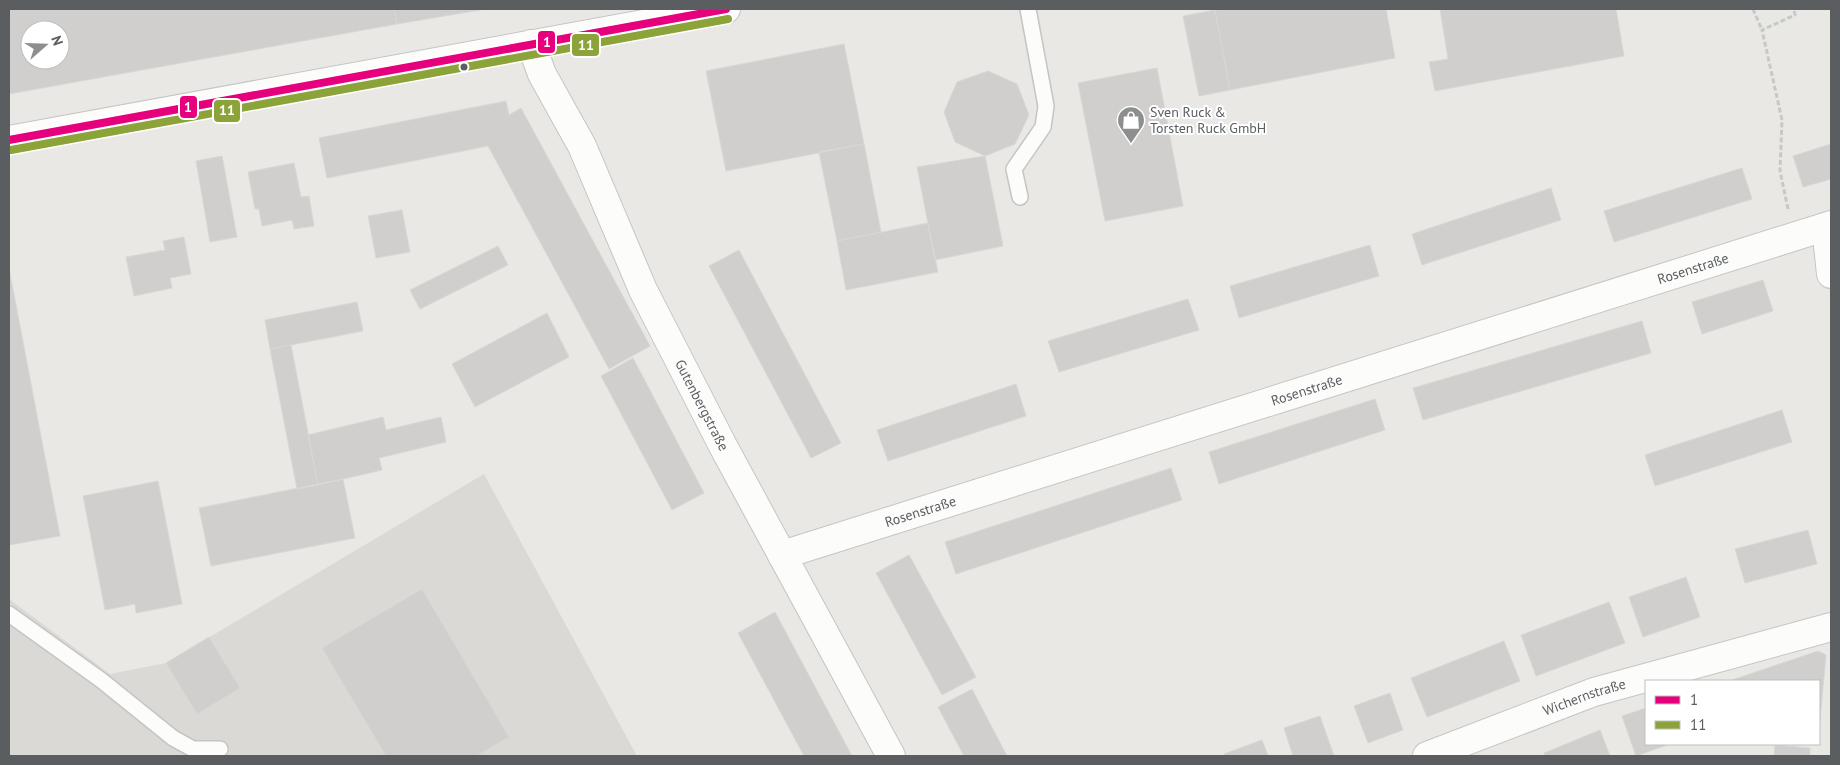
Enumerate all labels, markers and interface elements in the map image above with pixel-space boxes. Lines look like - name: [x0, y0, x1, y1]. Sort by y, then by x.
- north arrow: [20, 20, 70, 70]
- line badge: 1: [537, 30, 556, 54]
- text: N: [47, 33, 67, 48]
- text: 1: [543, 33, 551, 51]
- line badge: 11: [571, 33, 600, 57]
- text: 11: [578, 36, 594, 54]
- unlabelled marker: [459, 62, 469, 72]
- line badge: 1: [179, 95, 198, 119]
- text: 1: [184, 98, 192, 116]
- line badge: 11: [213, 99, 241, 123]
- text: 11: [219, 101, 235, 119]
- place label: Sven Ruck & Torsten Ruck GmbH: [1150, 103, 1266, 137]
- shop icon: Sven Ruck & Torsten Ruck GmbH: [1116, 105, 1146, 144]
- street label: Rosenstraße: [1655, 249, 1731, 288]
- street label: Gutenbergstraße: [671, 356, 733, 454]
- street label: Rosenstraße: [1269, 370, 1344, 410]
- street label: Rosenstraße: [882, 492, 958, 531]
- street label: Wichernstraße: [1540, 675, 1628, 720]
- legend: [1645, 680, 1820, 745]
- text: 1: [1690, 690, 1698, 709]
- text: 11: [1690, 715, 1706, 734]

